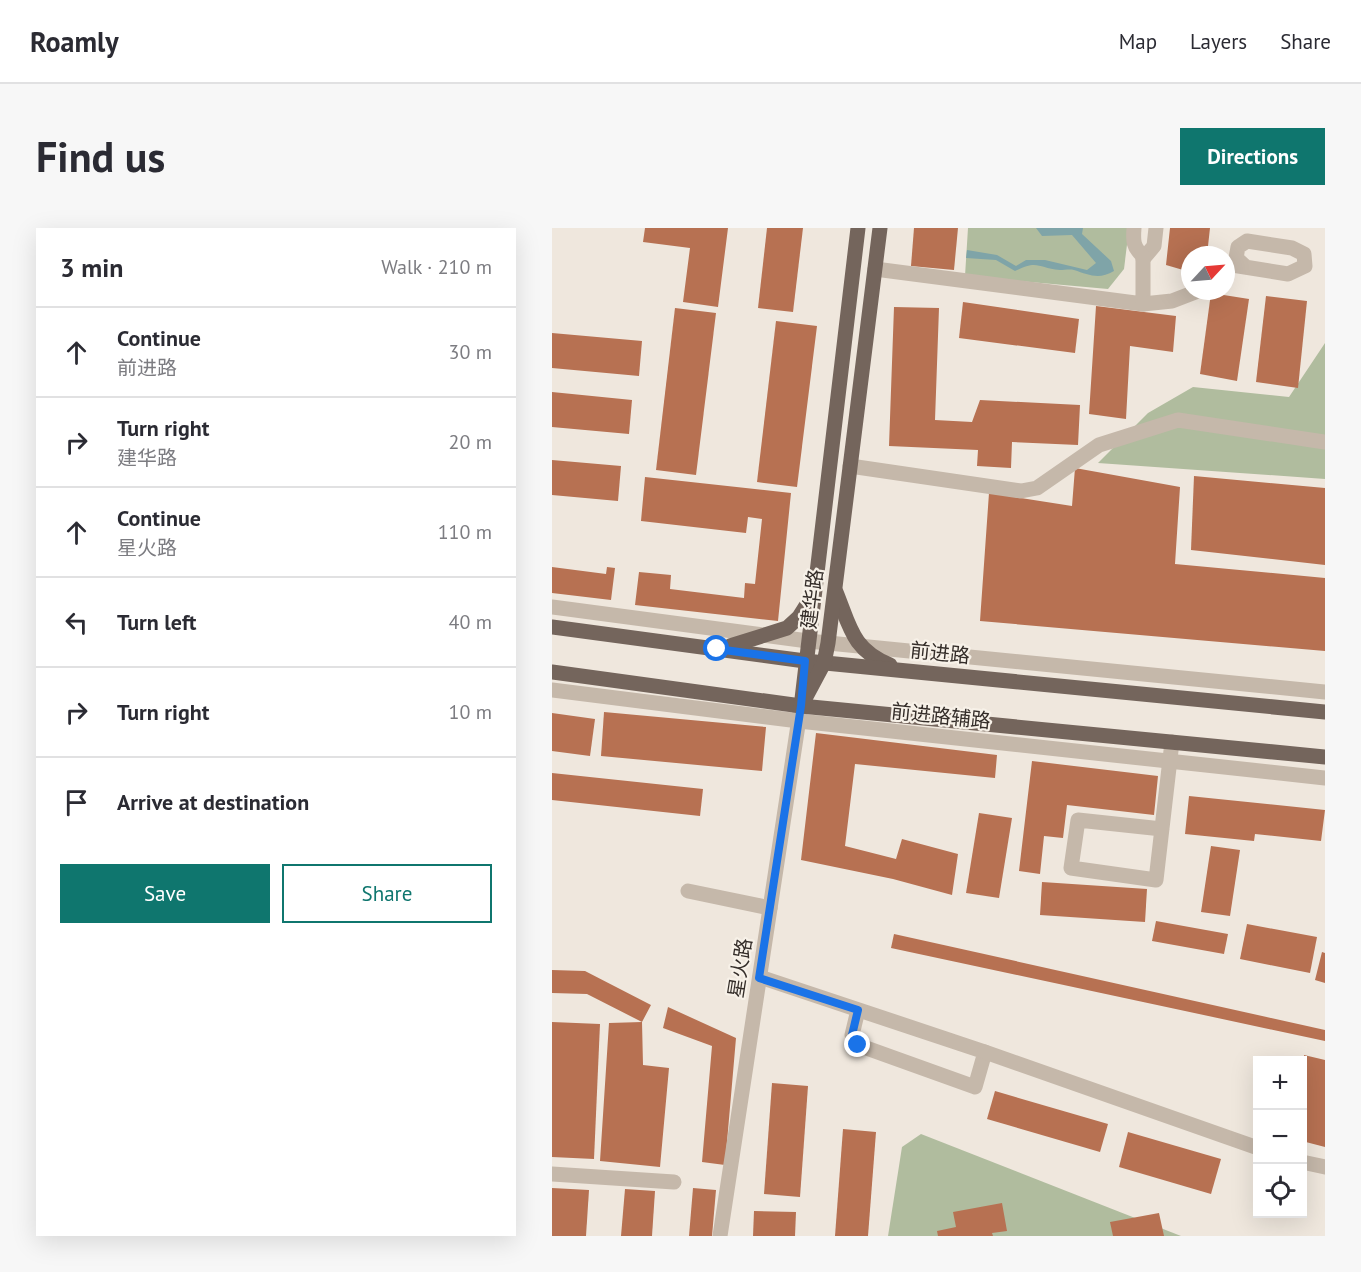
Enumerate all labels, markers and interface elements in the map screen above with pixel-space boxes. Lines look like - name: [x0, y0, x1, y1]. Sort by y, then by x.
- text: Roamly: [30, 23, 119, 60]
- text: Map: [1119, 28, 1157, 55]
- text: Layers: [1190, 28, 1247, 55]
- text: Share: [1280, 28, 1331, 55]
- button: Directions: [1180, 128, 1325, 185]
- text: Find us: [36, 129, 165, 184]
- north arrow: [1181, 246, 1235, 300]
- text: 3 min: [60, 251, 123, 284]
- text: Walk · 210 m: [381, 254, 492, 280]
- text: Continue: [117, 324, 201, 352]
- icon: ahead: [60, 336, 93, 369]
- text: 30 m: [449, 339, 492, 365]
- text: 前进路: [117, 355, 177, 381]
- text: Turn right: [117, 414, 209, 442]
- icon: right: [60, 426, 93, 459]
- text: 20 m: [449, 429, 492, 455]
- text: 建华路: [117, 445, 177, 471]
- text: Continue: [117, 504, 201, 532]
- icon: ahead: [60, 516, 93, 549]
- text: 110 m: [438, 519, 492, 545]
- text: 星火路: [117, 535, 177, 561]
- street label: 建华路: [795, 568, 829, 630]
- icon: left: [60, 606, 93, 639]
- text: Turn left: [117, 608, 197, 636]
- text: 40 m: [449, 609, 492, 635]
- route start: [703, 635, 729, 661]
- street label: 前进路: [909, 637, 971, 669]
- icon: right: [60, 696, 93, 729]
- text: Turn right: [117, 698, 209, 726]
- street label: 前进路辅路: [890, 698, 992, 734]
- text: 10 m: [449, 699, 492, 725]
- icon: arrive: [60, 786, 93, 819]
- text: Arrive at destination: [117, 788, 309, 816]
- button: Save: [60, 864, 270, 923]
- button: Share: [282, 864, 492, 923]
- street label: 星火路: [722, 936, 758, 1000]
- route end: [844, 1031, 870, 1057]
- map controls: [1253, 1056, 1307, 1218]
- button: +: [1253, 1056, 1307, 1110]
- button: −: [1253, 1110, 1307, 1164]
- button: locate: [1253, 1164, 1307, 1218]

